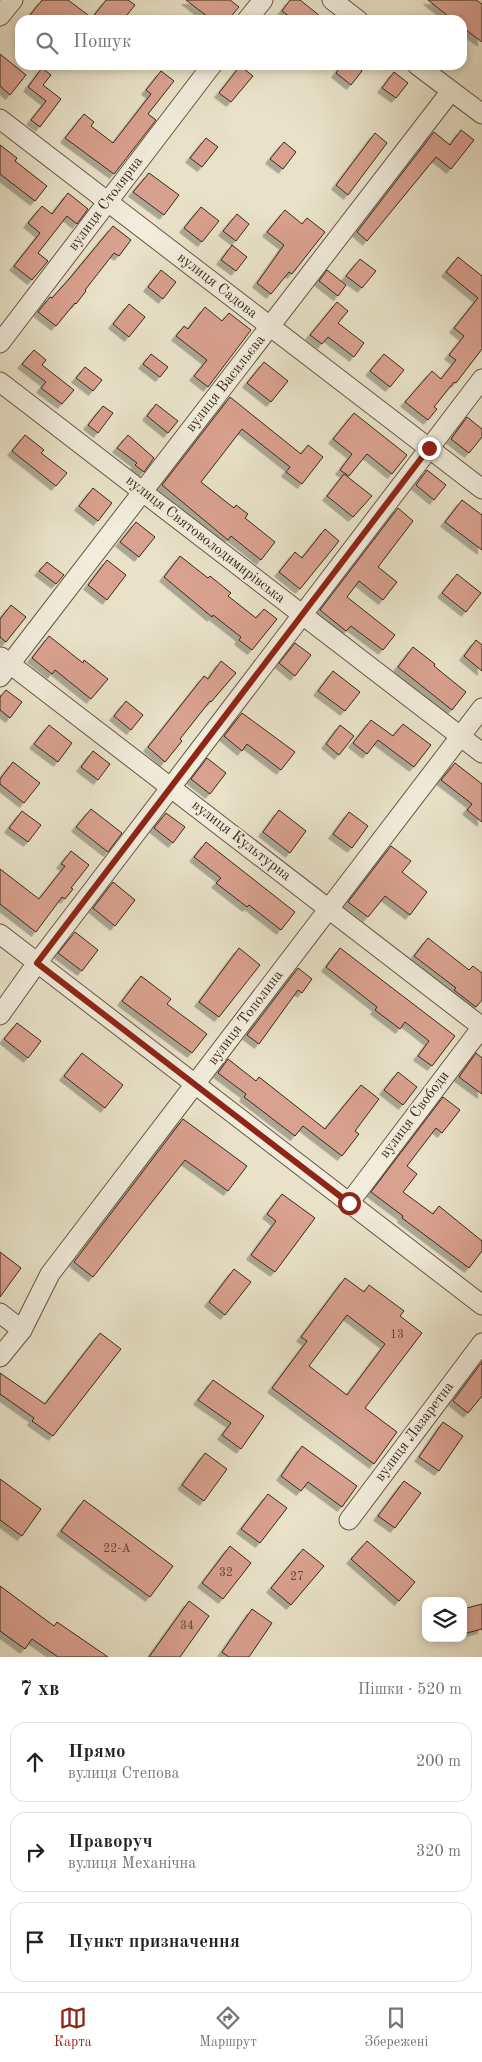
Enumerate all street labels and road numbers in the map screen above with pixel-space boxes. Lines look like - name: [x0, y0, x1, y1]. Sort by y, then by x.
- street label: вулиця Столярна: [66, 154, 146, 254]
- street label: вулиця Садова: [174, 250, 260, 322]
- street label: вулиця Васильєва: [184, 332, 269, 435]
- street label: вулиця Святоволодимирівська: [122, 473, 288, 607]
- street label: вулиця Культурна: [189, 798, 294, 885]
- street label: вулиця Тополина: [206, 967, 287, 1068]
- street label: вулиця Свободи: [377, 1069, 453, 1161]
- street label: вулиця Лазаретна: [373, 1379, 458, 1485]

